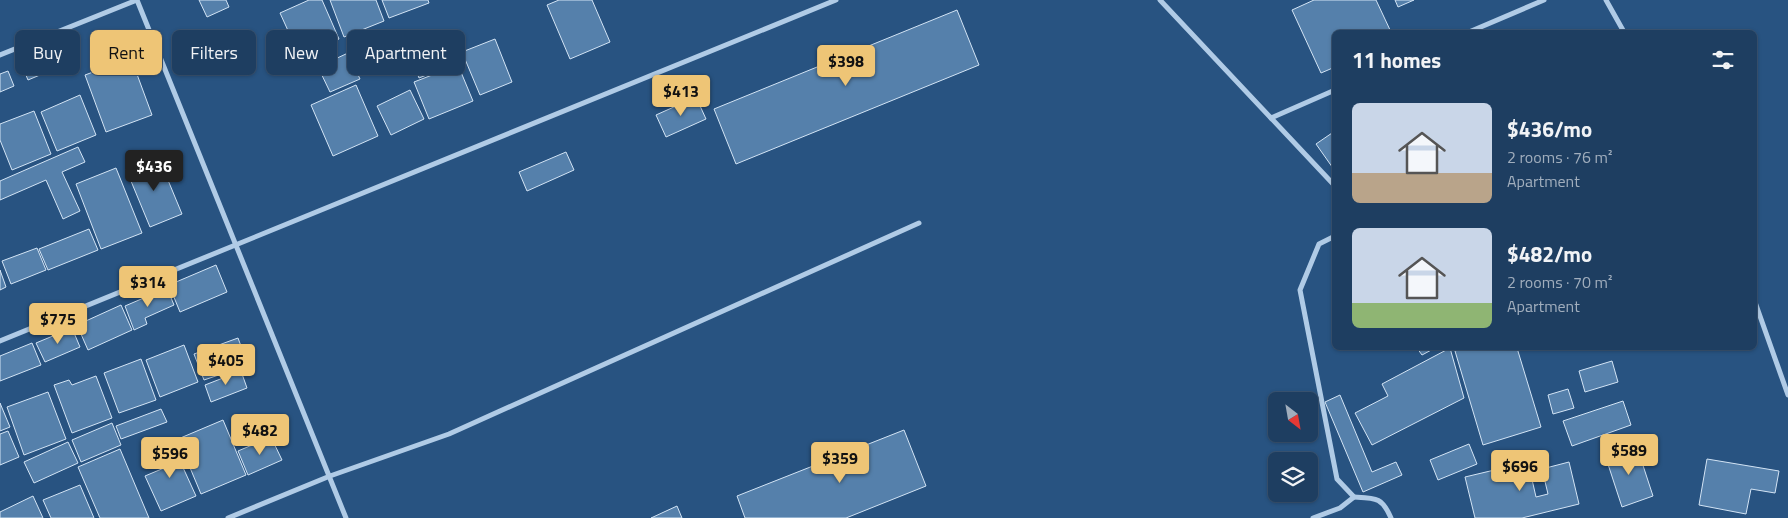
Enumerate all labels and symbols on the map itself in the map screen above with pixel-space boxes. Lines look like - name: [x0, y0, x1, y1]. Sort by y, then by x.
- pin: $398: [816, 44, 876, 87]
- pin: $413: [651, 74, 711, 117]
- pin: $436: [124, 150, 184, 192]
- pin: $314: [118, 266, 178, 308]
- pin: $775: [28, 302, 88, 345]
- pin: $405: [196, 344, 256, 386]
- north arrow: [1268, 392, 1318, 442]
- pin: $482: [230, 414, 290, 456]
- pin: $589: [1599, 434, 1659, 476]
- pin: $596: [140, 436, 200, 479]
- pin: $359: [810, 442, 870, 484]
- pin: $696: [1490, 450, 1550, 492]

